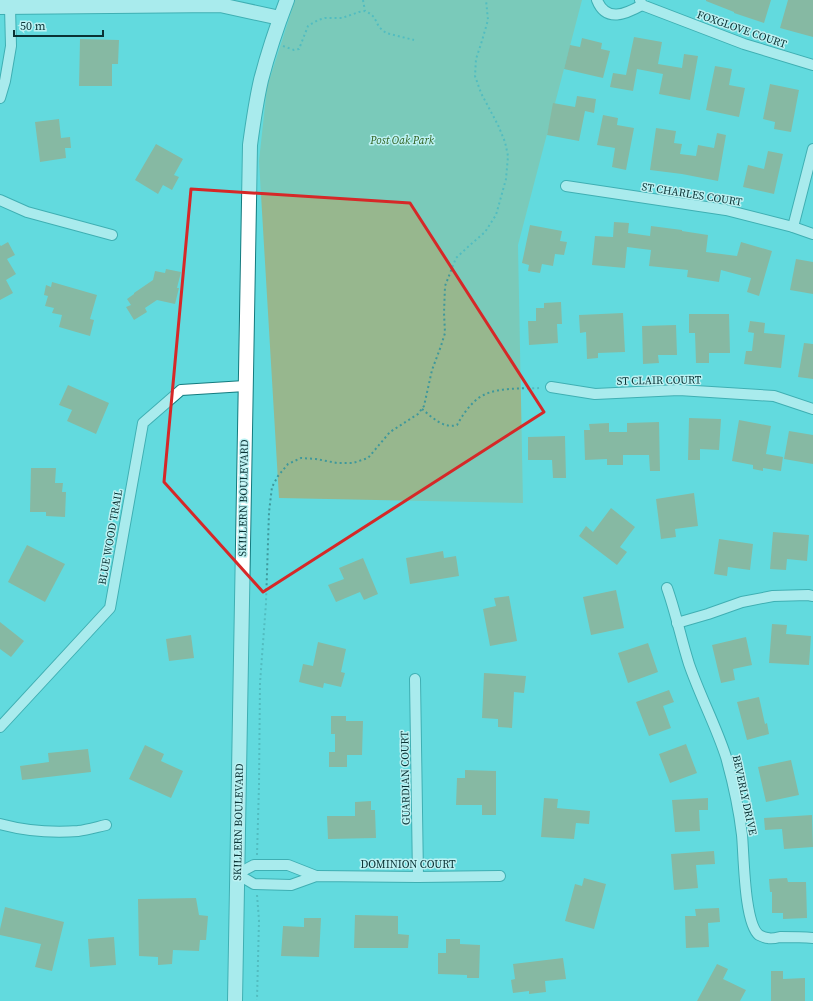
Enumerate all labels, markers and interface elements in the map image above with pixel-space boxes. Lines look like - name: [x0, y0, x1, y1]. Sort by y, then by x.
- street label: FOXGLOVE COURT: [695, 7, 789, 52]
- scale bar: [14, 12, 103, 38]
- text: 50 m: [20, 18, 46, 34]
- park label: Post Oak Park: [369, 133, 435, 148]
- street label: ST CHARLES COURT: [641, 179, 744, 210]
- street label: ST CLAIR COURT: [617, 372, 702, 389]
- street label: SKILLERN BOULEVARD: [235, 439, 252, 557]
- street label: BLUE WOOD TRAIL: [95, 488, 126, 586]
- street label: GUARDIAN COURT: [397, 731, 414, 825]
- street label: BEVERLY DRIVE: [729, 754, 760, 837]
- street label: SKILLERN BOULEVARD: [230, 763, 247, 881]
- street label: DOMINION COURT: [360, 857, 456, 872]

